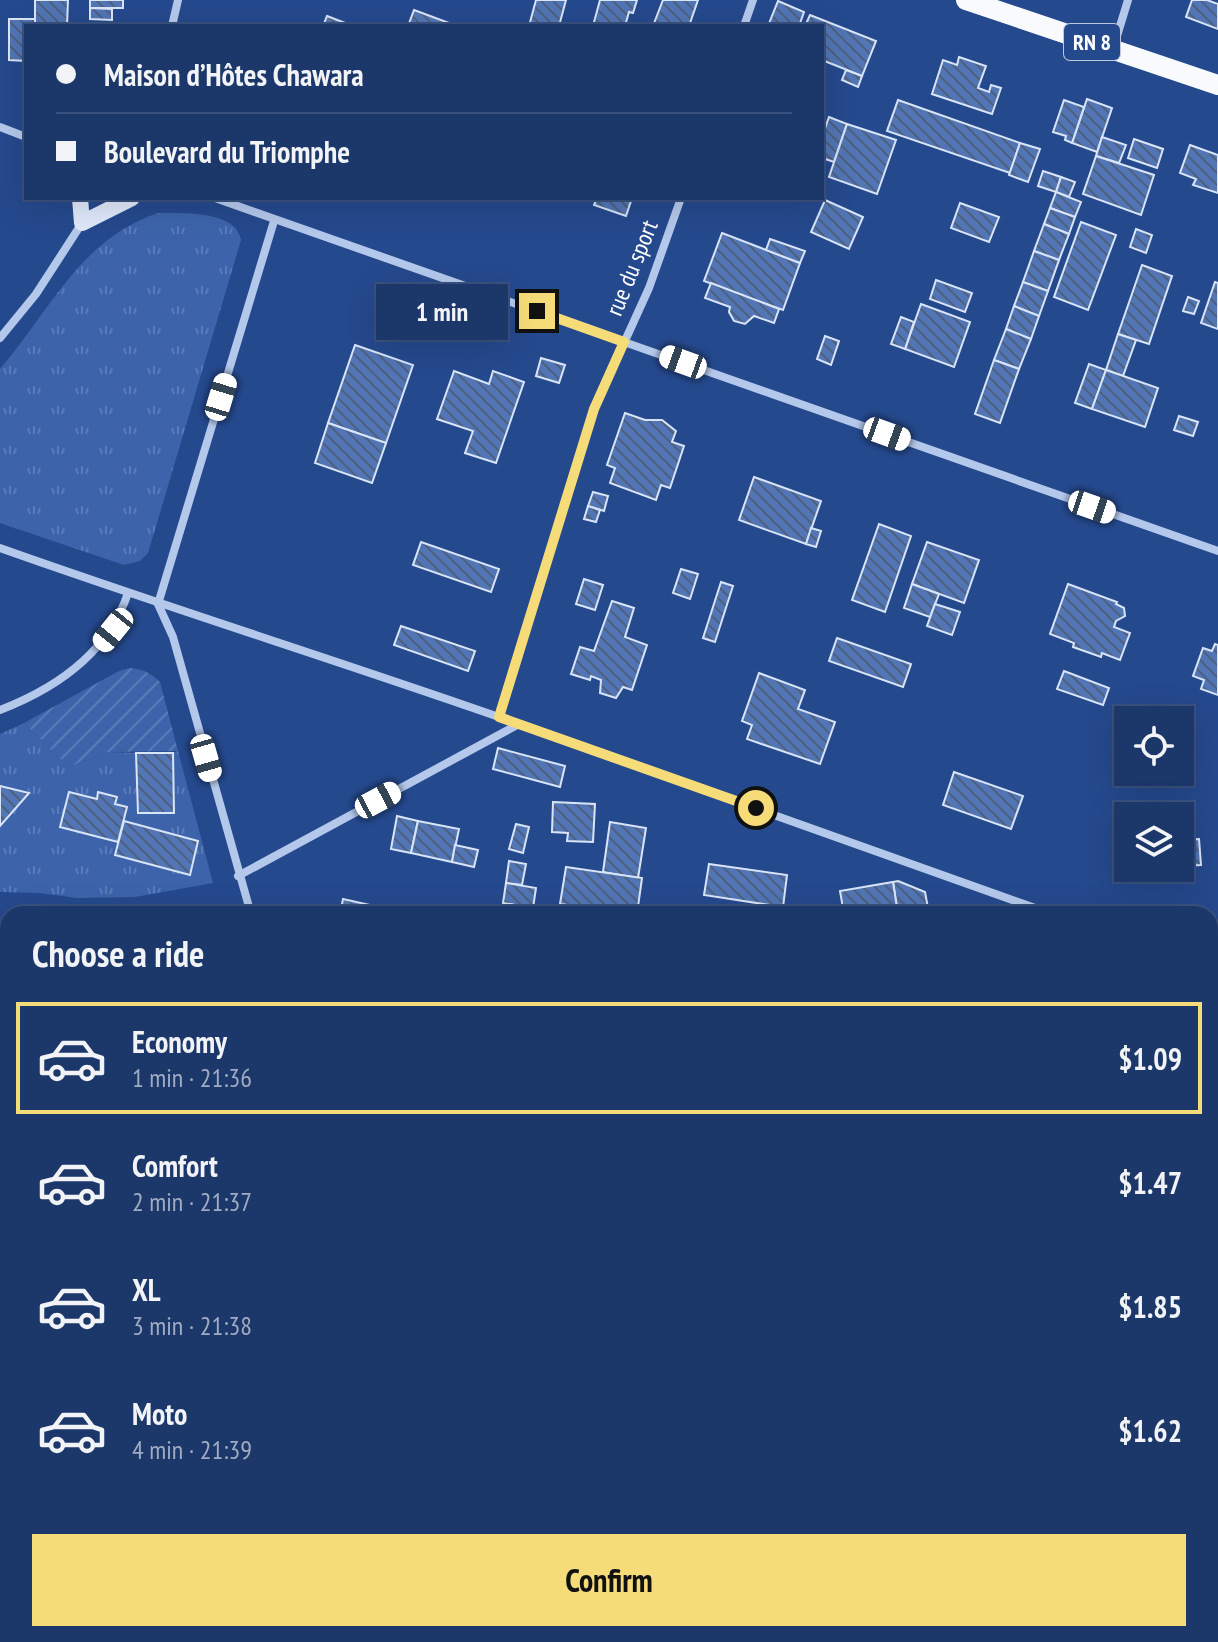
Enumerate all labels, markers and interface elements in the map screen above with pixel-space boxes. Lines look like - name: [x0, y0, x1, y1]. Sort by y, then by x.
- road number: RN 8: [1064, 24, 1120, 60]
- text: Maison d’Hôtes Chawara: [104, 55, 364, 94]
- text: Boulevard du Triomphe: [104, 132, 350, 171]
- street label: rue du sport: [598, 215, 665, 320]
- callout: 1 min: [377, 283, 509, 339]
- route end: [519, 293, 555, 329]
- text: 1 min: [416, 295, 468, 328]
- car: [656, 343, 710, 381]
- car: [203, 371, 239, 423]
- car: [860, 415, 914, 453]
- car: [1065, 488, 1119, 526]
- car: [89, 604, 137, 656]
- map controls: [1114, 706, 1194, 882]
- button: locate: [1114, 706, 1194, 786]
- car: [188, 732, 224, 784]
- car: [351, 778, 405, 822]
- route start: [738, 790, 774, 826]
- button: layers: [1114, 802, 1194, 882]
- text: Choose a ride: [32, 930, 204, 977]
- icon: car: [36, 1022, 108, 1094]
- text: Economy: [132, 1022, 227, 1061]
- text: $1.09: [1118, 1039, 1182, 1078]
- text: 1 min · 21:36: [132, 1061, 252, 1094]
- icon: car: [36, 1146, 108, 1218]
- text: Comfort: [132, 1146, 218, 1185]
- text: $1.47: [1118, 1163, 1182, 1202]
- text: 2 min · 21:37: [132, 1185, 252, 1218]
- icon: car: [36, 1270, 108, 1342]
- text: XL: [132, 1270, 161, 1309]
- text: $1.85: [1118, 1287, 1182, 1326]
- text: 3 min · 21:38: [132, 1309, 252, 1342]
- icon: car: [36, 1394, 108, 1466]
- text: Moto: [132, 1394, 187, 1433]
- text: $1.62: [1118, 1411, 1182, 1450]
- text: 4 min · 21:39: [132, 1433, 252, 1466]
- button: Confirm: [32, 1534, 1186, 1626]

